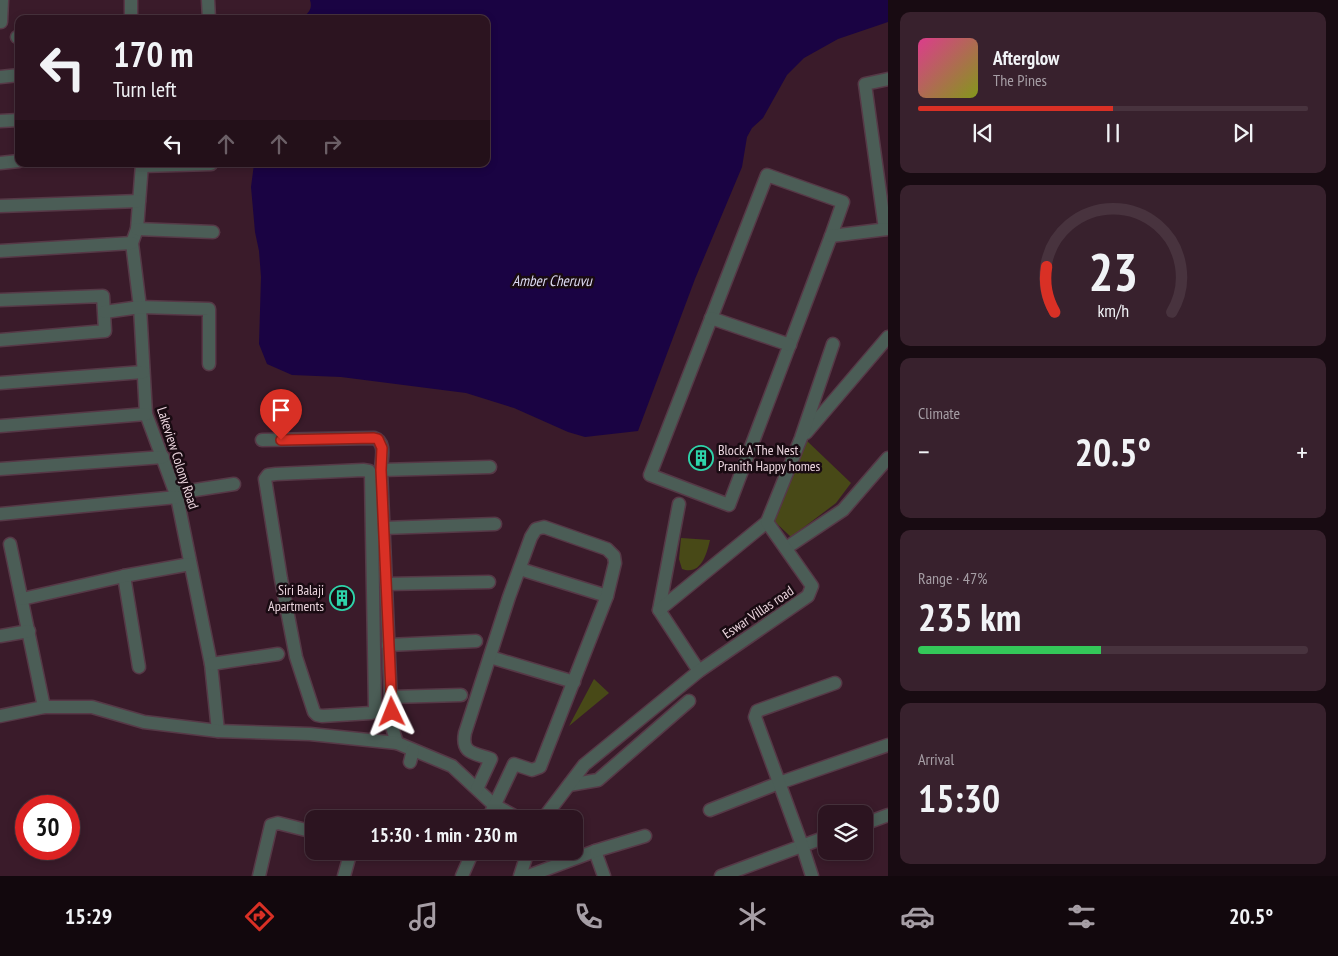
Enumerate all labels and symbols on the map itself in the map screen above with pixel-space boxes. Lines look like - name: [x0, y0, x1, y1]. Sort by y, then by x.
- water label: Amber Cheruvu: [512, 271, 593, 290]
- pin: [260, 389, 302, 440]
- street label: Lakeview Colony Road: [153, 405, 203, 511]
- place label: Block A The Nest Pranith Happy homes: [718, 441, 821, 475]
- building icon: Block A The Nest Pranith Happy homes: [688, 445, 714, 471]
- place label: Siri Balaji Apartments: [268, 581, 324, 615]
- street label: Eswar Villas road: [719, 582, 797, 642]
- building icon: Siri Balaji Apartments: [329, 585, 355, 611]
- position arrow: [365, 685, 417, 737]
- speed limit sign: 30: [15, 795, 80, 860]

